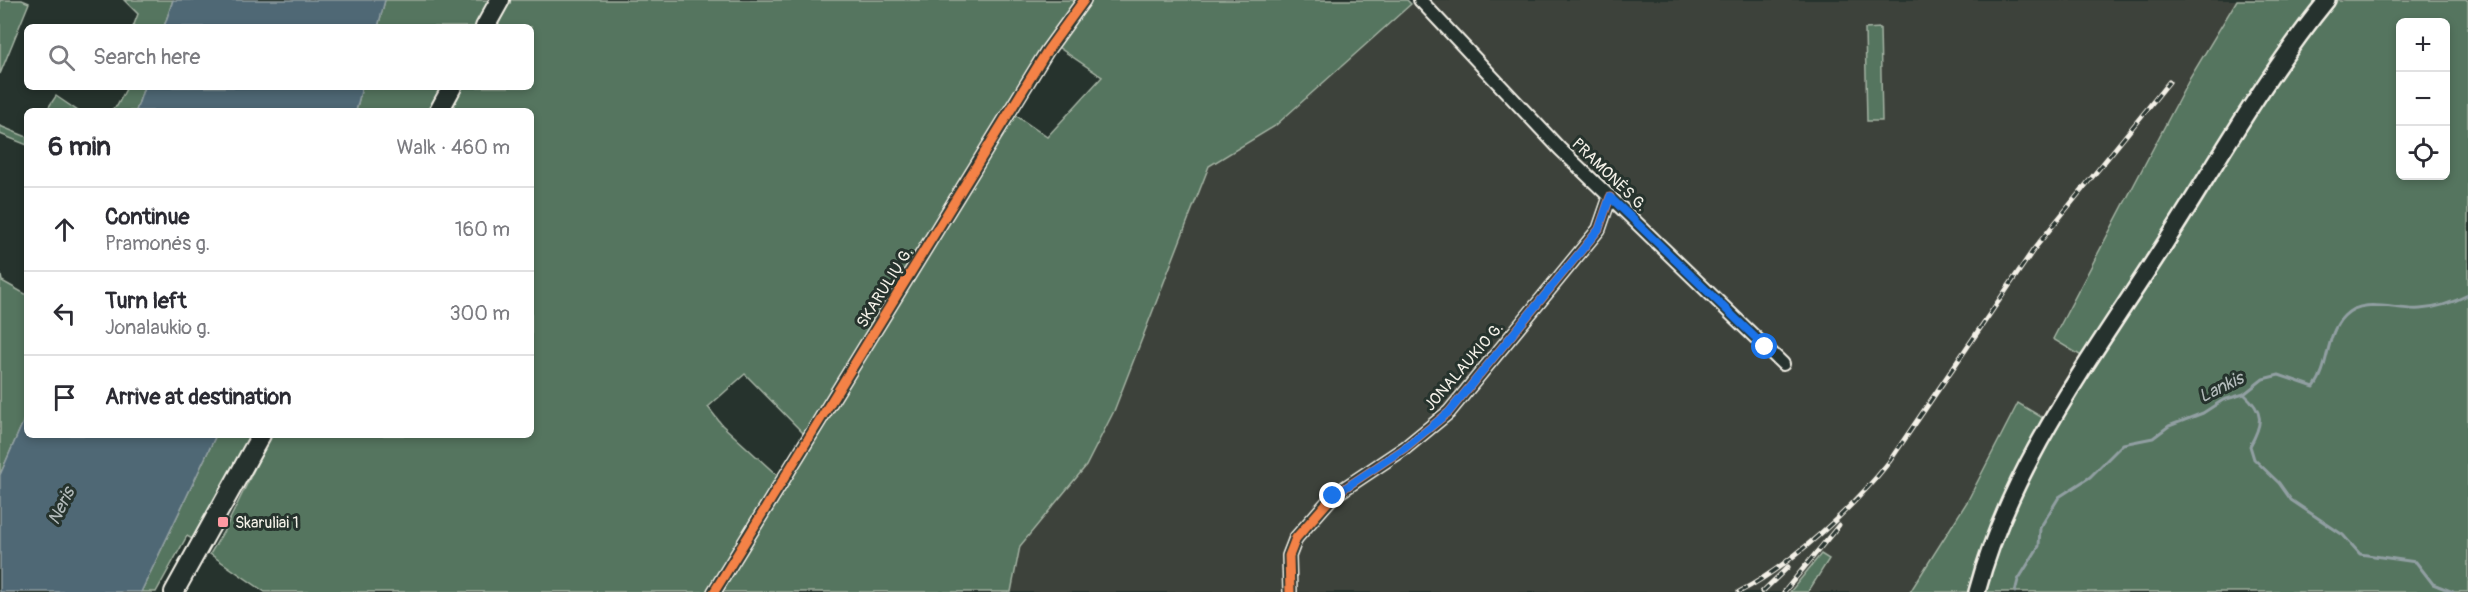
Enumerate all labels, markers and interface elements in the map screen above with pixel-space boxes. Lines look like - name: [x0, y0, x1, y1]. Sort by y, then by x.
- map controls: [2396, 18, 2450, 180]
- button: +: [2396, 18, 2450, 72]
- search box: [24, 24, 534, 90]
- icon: search: [45, 41, 78, 74]
- text: Search here: [93, 43, 200, 71]
- button: −: [2396, 72, 2450, 126]
- button: locate: [2396, 126, 2450, 180]
- text: 6 min: [48, 131, 111, 163]
- street label: PRAMONĖS G.: [1568, 134, 1651, 216]
- text: Walk · 460 m: [396, 135, 510, 160]
- text: Continue: [105, 203, 189, 231]
- icon: ahead: [48, 213, 81, 246]
- text: 160 m: [455, 217, 510, 242]
- text: Pramonės g.: [105, 231, 210, 256]
- street label: SKARULIŲ G.: [852, 244, 918, 332]
- text: Turn left: [105, 287, 187, 315]
- icon: left: [48, 297, 81, 330]
- text: 300 m: [449, 301, 510, 326]
- text: Jonalaukio g.: [105, 315, 211, 340]
- street label: JONALAUKIO G.: [1420, 318, 1508, 415]
- route start: [1751, 333, 1777, 359]
- water label: Lankis: [2195, 366, 2249, 408]
- icon: arrive: [48, 381, 81, 414]
- text: Arrive at destination: [105, 383, 291, 411]
- water label: Neris: [43, 482, 81, 529]
- route end: [1319, 482, 1345, 508]
- place label: Skaruliai 1: [235, 513, 299, 533]
- marker: Skaruliai 1: [216, 515, 230, 529]

